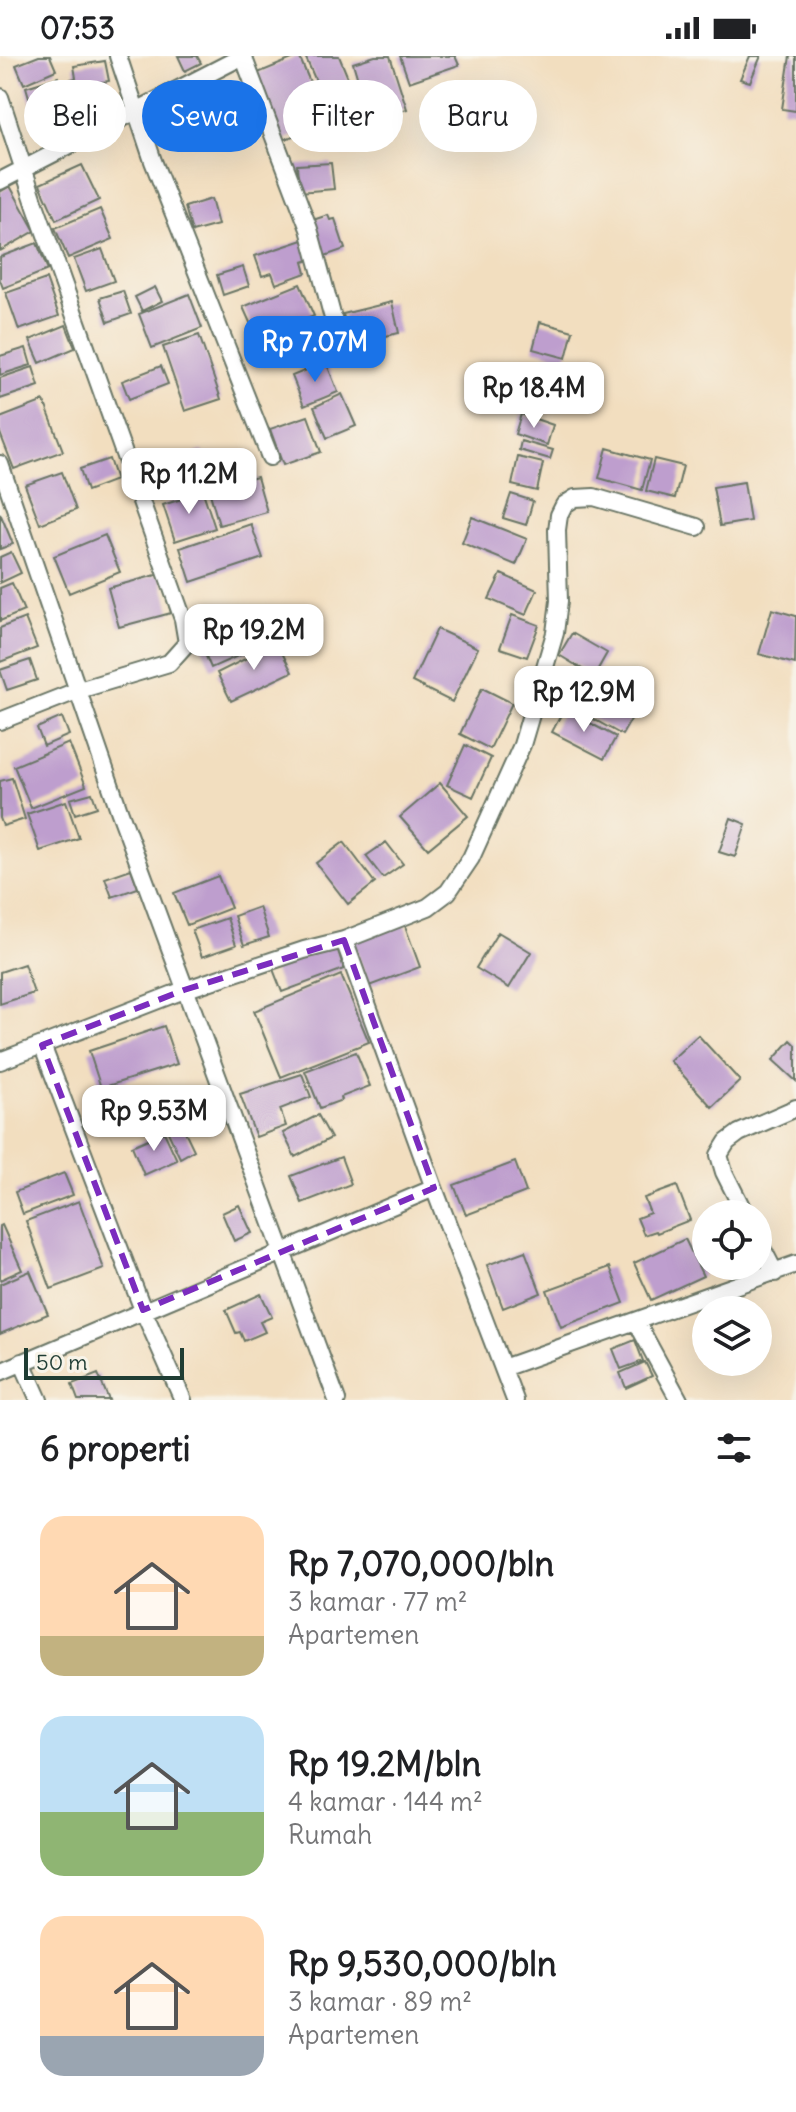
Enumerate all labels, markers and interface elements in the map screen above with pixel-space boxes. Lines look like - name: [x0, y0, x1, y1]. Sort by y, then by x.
- text: 07:53: [40, 9, 115, 47]
- chip: Beli: [24, 80, 126, 152]
- chip: Sewa: [142, 80, 267, 152]
- chip: Filter: [283, 80, 403, 152]
- chip: Baru: [419, 80, 537, 152]
- pin: Rp 7.07M: [232, 316, 398, 384]
- text: Rp 7.07M: [262, 325, 368, 358]
- pin: Rp 18.4M: [451, 362, 617, 430]
- text: Rp 18.4M: [482, 371, 586, 404]
- pin: Rp 11.2M: [106, 448, 272, 516]
- text: Rp 11.2M: [140, 457, 238, 490]
- pin: Rp 19.2M: [171, 604, 337, 672]
- text: Rp 19.2M: [202, 613, 306, 646]
- pin: Rp 12.9M: [501, 666, 667, 734]
- text: Rp 12.9M: [532, 675, 636, 708]
- pin: Rp 9.53M: [71, 1085, 237, 1153]
- text: Rp 9.53M: [100, 1094, 208, 1127]
- map controls: [692, 1200, 772, 1376]
- button: locate: [692, 1200, 772, 1280]
- button: layers: [692, 1296, 772, 1376]
- scale bar: [24, 1344, 184, 1380]
- text: 50 m: [36, 1348, 88, 1376]
- icon: filters: [712, 1426, 756, 1470]
- text: 6 properti: [40, 1427, 190, 1470]
- text: Rp 7,070,000/bln: [288, 1542, 554, 1585]
- icon: home: [104, 1548, 200, 1644]
- text: 3 kamar · 77 m²: [288, 1585, 467, 1618]
- text: Apartemen: [288, 1618, 419, 1651]
- text: Rp 19.2M/bln: [288, 1742, 481, 1785]
- icon: home: [104, 1748, 200, 1844]
- text: 4 kamar · 144 m²: [288, 1785, 483, 1818]
- text: Rumah: [288, 1818, 372, 1851]
- text: Rp 9,530,000/bln: [288, 1942, 557, 1985]
- icon: home: [104, 1948, 200, 2044]
- text: 3 kamar · 89 m²: [288, 1985, 472, 2018]
- text: Apartemen: [288, 2018, 419, 2051]

